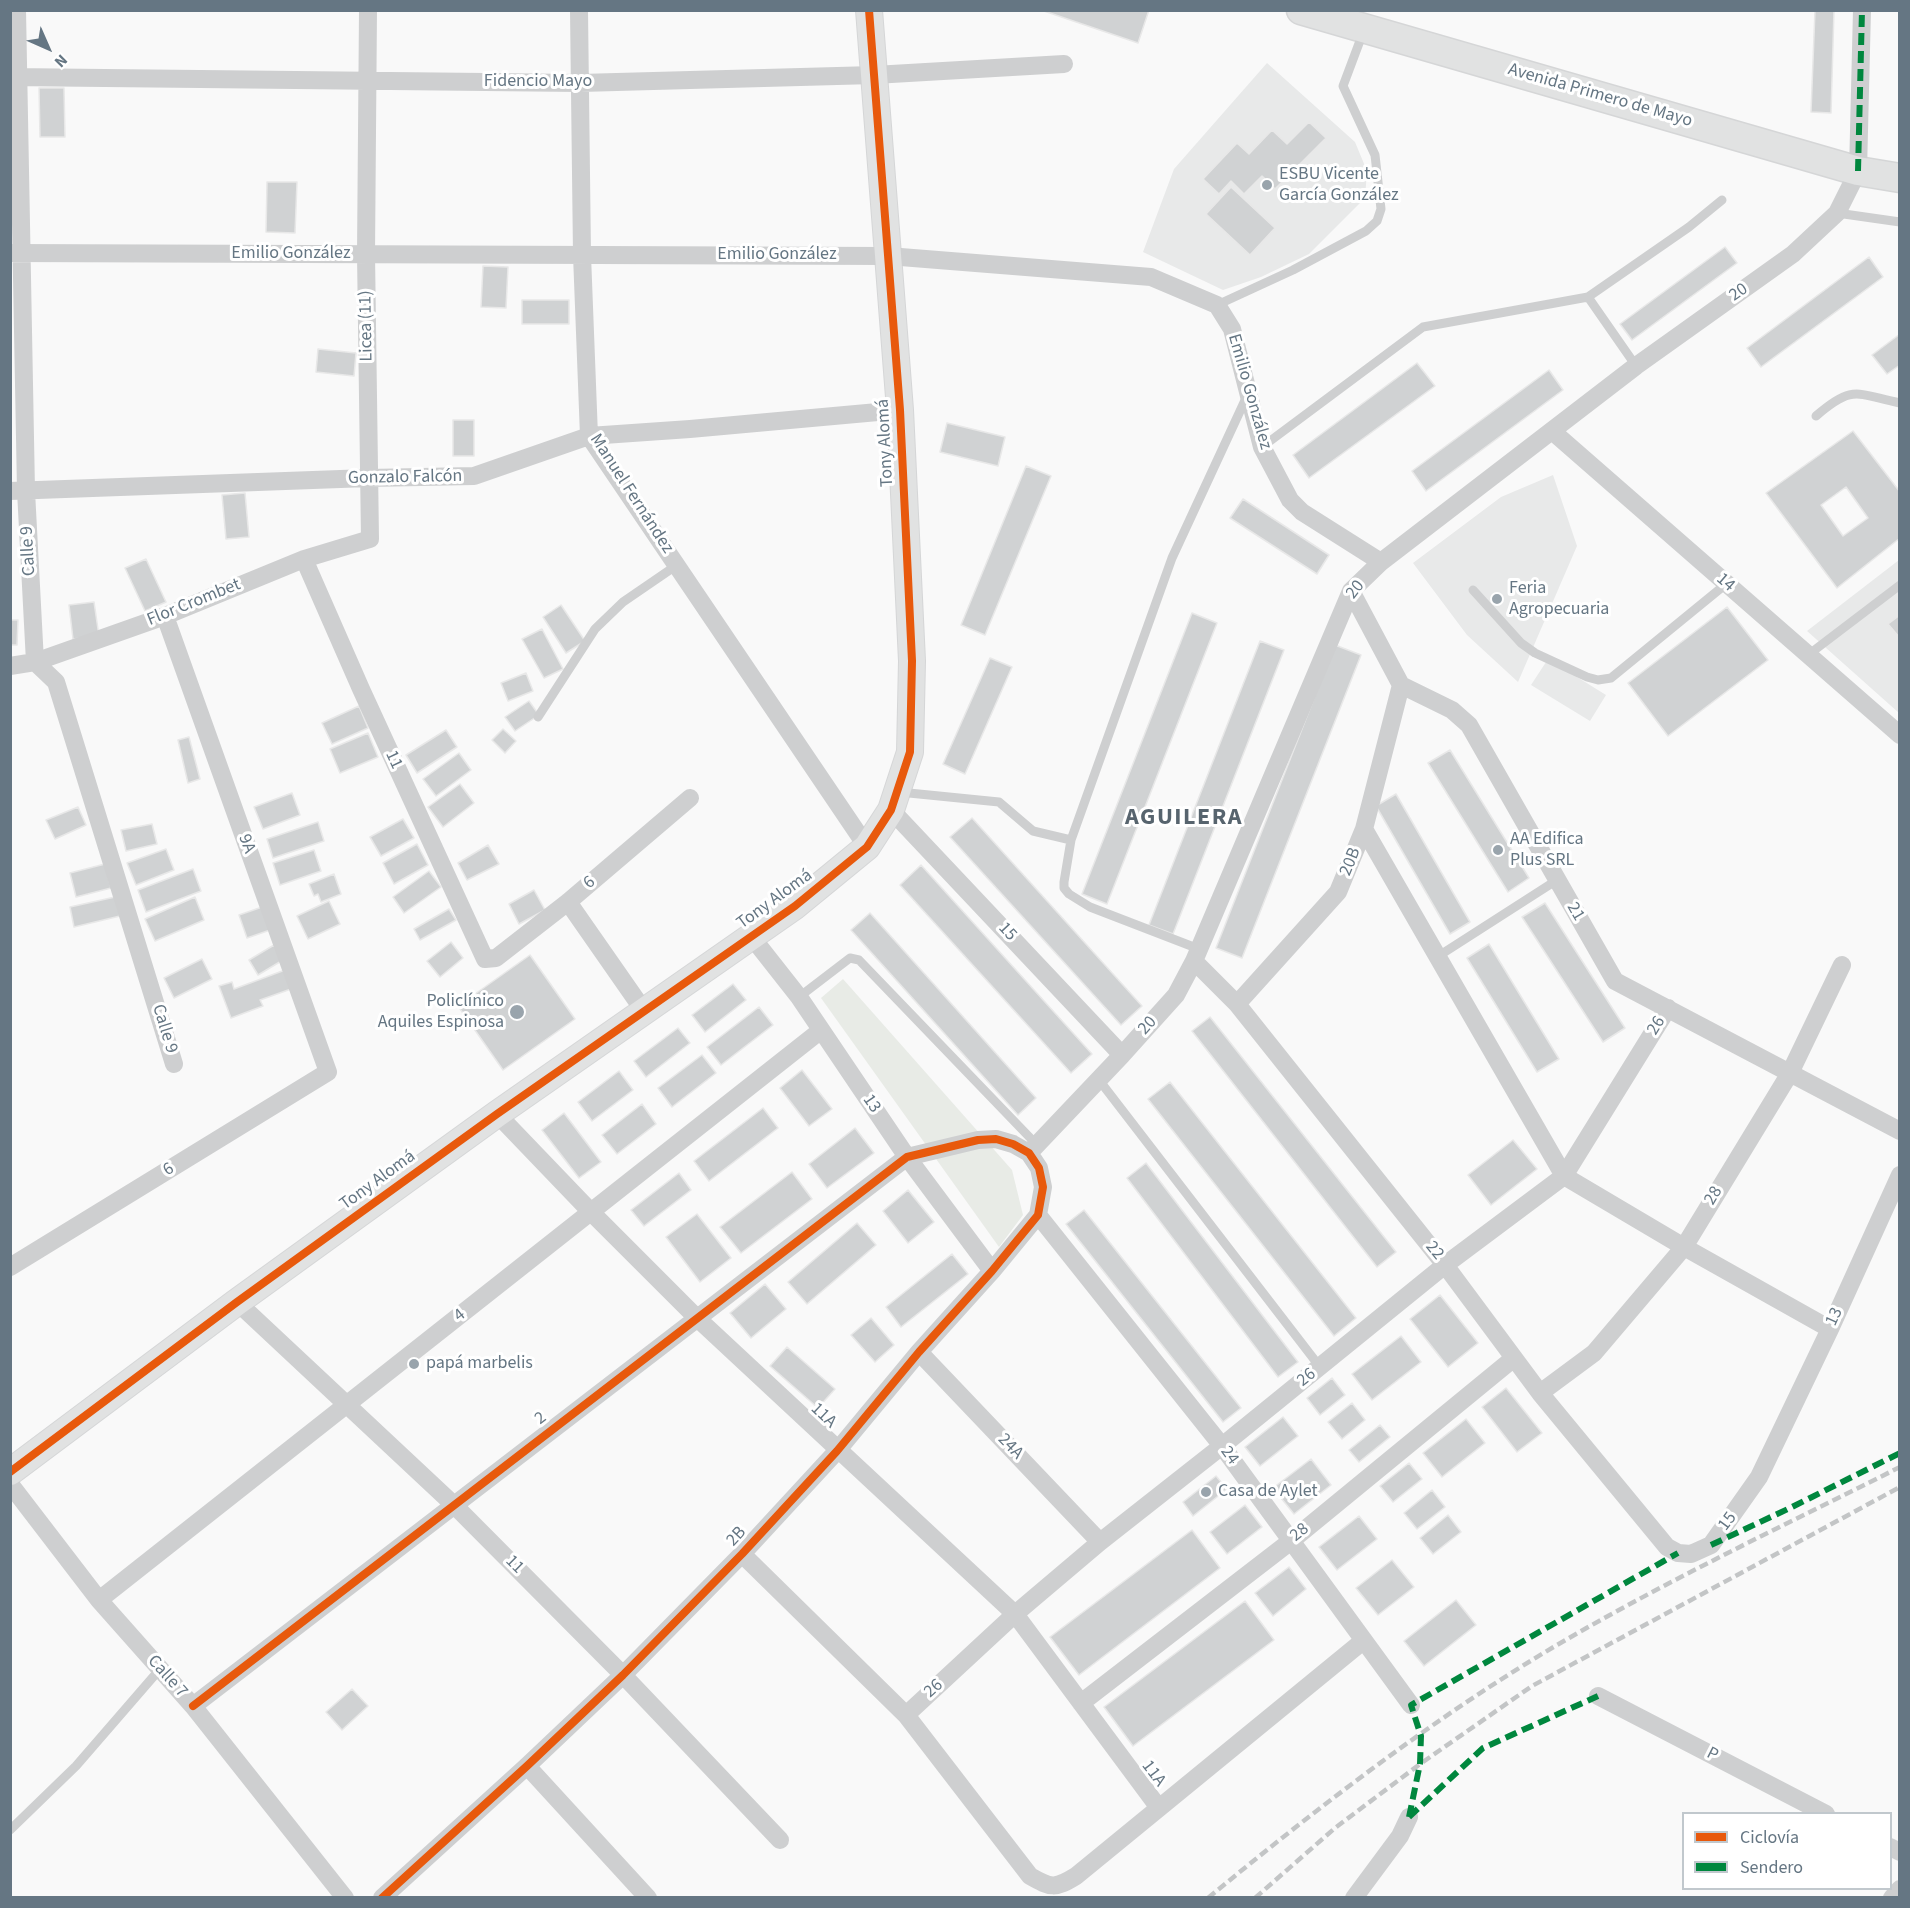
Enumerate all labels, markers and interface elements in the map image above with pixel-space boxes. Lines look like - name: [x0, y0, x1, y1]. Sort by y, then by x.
- north arrow: [18, 18, 78, 78]
- text: N: [49, 49, 72, 72]
- street label: Avenida Primero de Mayo: [1505, 59, 1695, 133]
- street label: Fidencio Mayo: [484, 71, 592, 93]
- place label: ESBU Vicente García González: [1279, 164, 1399, 207]
- marker: ESBU Vicente García González: [1260, 178, 1274, 192]
- street label: Emilio González: [231, 243, 351, 265]
- street label: Emilio González: [717, 244, 837, 266]
- street label: 20: [1725, 279, 1753, 307]
- street label: Licea (11): [356, 290, 378, 362]
- street label: Emilio González: [1222, 332, 1276, 452]
- street label: Tony Alomá: [873, 398, 899, 488]
- street label: Manuel Fernández: [584, 430, 678, 558]
- street label: Gonzalo Falcón: [348, 466, 462, 490]
- street label: Calle 9: [17, 525, 41, 577]
- street label: 14: [1711, 569, 1739, 597]
- street label: Flor Crombet: [144, 574, 244, 632]
- street label: 20: [1342, 576, 1370, 604]
- place label: Feria Agropecuaria: [1509, 578, 1609, 620]
- marker: Feria Agropecuaria: [1490, 592, 1504, 606]
- street label: 11: [379, 747, 407, 773]
- district label: AGUILERA: [1125, 805, 1243, 833]
- place label: AA Edifica Plus SRL: [1510, 829, 1584, 872]
- street label: 9A: [233, 832, 259, 856]
- marker: AA Edifica Plus SRL: [1491, 843, 1505, 857]
- street label: 20B: [1336, 845, 1366, 879]
- street label: Tony Alomá: [733, 865, 817, 935]
- street label: 6: [580, 872, 600, 894]
- street label: 21: [1561, 899, 1589, 925]
- street label: 15: [993, 918, 1021, 946]
- place label: Policlínico Aquiles Espinosa: [378, 991, 504, 1034]
- street label: Calle 9: [146, 1002, 182, 1056]
- marker: Policlínico Aquiles Espinosa: [508, 1003, 526, 1021]
- street label: 20: [1134, 1012, 1162, 1040]
- street label: 26: [1643, 1013, 1671, 1039]
- street label: 13: [857, 1090, 885, 1118]
- street label: Tony Alomá: [336, 1146, 420, 1216]
- street label: 6: [159, 1158, 179, 1182]
- street label: 28: [1700, 1183, 1728, 1209]
- street label: 22: [1420, 1237, 1448, 1265]
- street label: 13: [1821, 1304, 1849, 1330]
- street label: 4: [450, 1305, 470, 1327]
- place label: papá marbelis: [426, 1353, 533, 1375]
- marker: papá marbelis: [407, 1357, 421, 1371]
- street label: 26: [1293, 1364, 1321, 1392]
- street label: 11A: [806, 1399, 840, 1433]
- street label: 2: [531, 1408, 551, 1430]
- street label: 24A: [993, 1430, 1027, 1464]
- street label: 24: [1215, 1442, 1243, 1470]
- place label: Casa de Aylet: [1218, 1481, 1318, 1503]
- marker: Casa de Aylet: [1199, 1485, 1213, 1499]
- street label: 15: [1714, 1508, 1742, 1536]
- street label: 28: [1286, 1519, 1314, 1547]
- street label: 2B: [722, 1522, 752, 1552]
- street label: 11: [500, 1551, 528, 1579]
- street label: Calle 7: [142, 1651, 192, 1703]
- street label: 26: [920, 1675, 948, 1703]
- street label: P: [1703, 1743, 1721, 1767]
- street label: 11A: [1136, 1756, 1170, 1792]
- legend: [1682, 1812, 1892, 1890]
- text: Ciclovía: [1740, 1825, 1799, 1850]
- text: Sendero: [1740, 1855, 1803, 1880]

